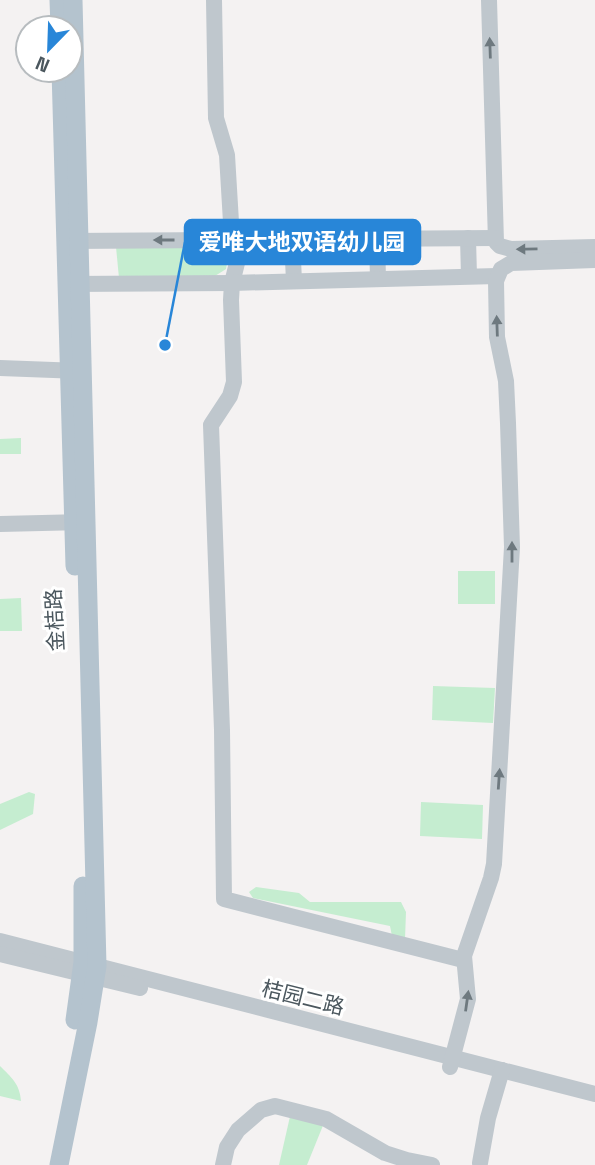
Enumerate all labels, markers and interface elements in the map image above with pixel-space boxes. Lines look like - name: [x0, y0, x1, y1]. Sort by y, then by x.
- north arrow: [14, 14, 84, 84]
- one-way arrow: [484, 37, 496, 59]
- text: N: [32, 50, 53, 78]
- callout: 爱唯大地双语幼儿园: [185, 220, 420, 264]
- text: 爱唯大地双语幼儿园: [199, 227, 406, 257]
- one-way arrow: [153, 234, 175, 246]
- one-way arrow: [516, 243, 538, 254]
- one-way arrow: [492, 315, 503, 337]
- one-way arrow: [506, 541, 518, 563]
- street label: 金桔路: [39, 588, 70, 652]
- one-way arrow: [494, 768, 505, 790]
- street label: 桔园二路: [259, 974, 347, 1021]
- one-way arrow: [462, 990, 473, 1012]

